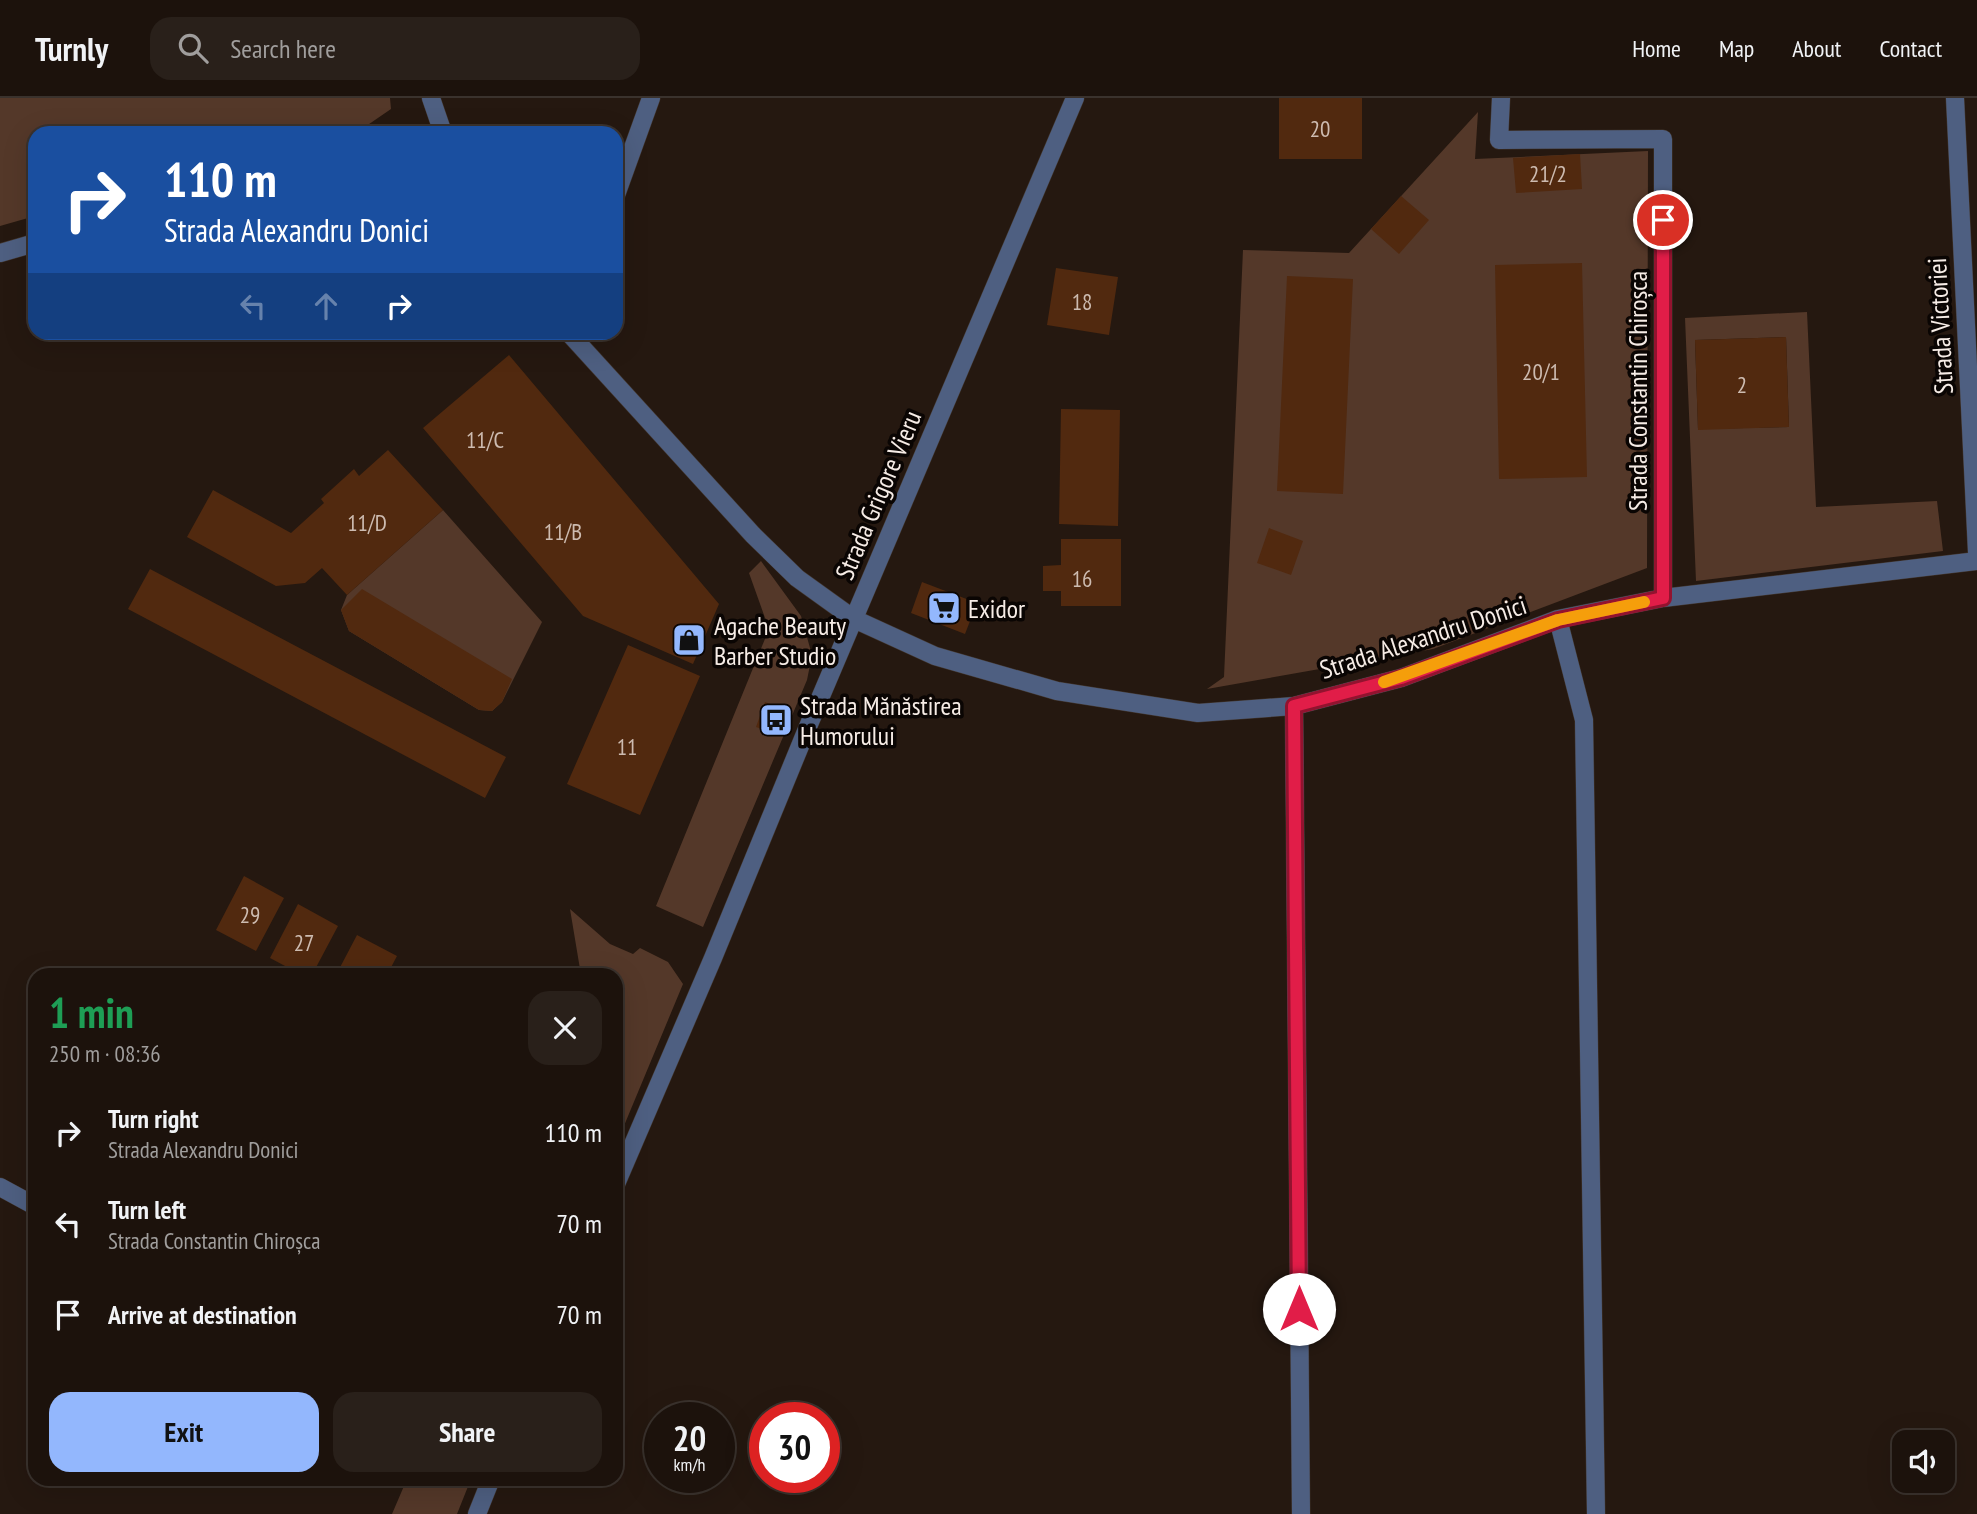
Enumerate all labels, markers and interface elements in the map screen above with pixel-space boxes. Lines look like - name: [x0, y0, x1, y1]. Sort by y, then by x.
- search box: [150, 17, 640, 80]
- text: Turnly: [35, 27, 108, 70]
- icon: search: [174, 29, 212, 67]
- text: Search here: [230, 32, 336, 65]
- text: Home: [1632, 33, 1681, 64]
- text: Map: [1719, 33, 1754, 64]
- text: About: [1792, 33, 1841, 64]
- text: Contact: [1879, 33, 1942, 64]
- house number: 20: [1310, 114, 1330, 143]
- text: 110 m: [164, 147, 277, 211]
- icon: right: [49, 154, 140, 245]
- house number: 21/2: [1529, 159, 1567, 188]
- pin: [1633, 190, 1693, 250]
- icon: arrive: [1644, 201, 1682, 239]
- text: Strada Alexandru Donici: [164, 209, 429, 251]
- street label: Strada Victoriei: [1920, 257, 1960, 395]
- street label: Strada Constantin Chiroșca: [1621, 271, 1654, 511]
- icon: left: [234, 287, 272, 325]
- icon: ahead: [307, 287, 345, 325]
- icon: right: [380, 287, 418, 325]
- house number: 18: [1072, 287, 1092, 316]
- house number: 20/1: [1522, 357, 1560, 386]
- house number: 2: [1737, 370, 1747, 399]
- street label: Strada Grigore Vieru: [828, 405, 928, 585]
- house number: 11/C: [466, 425, 504, 454]
- house number: 11/D: [347, 508, 387, 537]
- house number: 11/B: [544, 517, 582, 546]
- house number: 16: [1072, 564, 1092, 593]
- street label: Strada Alexandru Donici: [1315, 588, 1531, 686]
- supermarket icon: Exidor: [925, 589, 963, 627]
- place label: Exidor: [968, 592, 1025, 625]
- place label: Agache Beauty Barber Studio: [714, 609, 846, 672]
- shop icon: Agache Beauty Barber Studio: [670, 621, 708, 659]
- place label: Strada Mănăstirea Humorului: [800, 689, 962, 752]
- bus stop icon: Strada Mănăstirea Humorului: [757, 701, 795, 739]
- house number: 11: [617, 732, 637, 761]
- house number: 29: [240, 900, 260, 929]
- house number: 27: [294, 928, 314, 957]
- text: 1 min: [49, 985, 134, 1040]
- button: close: [528, 991, 602, 1065]
- text: 250 m · 08:36: [49, 1039, 161, 1068]
- text: Turn right: [108, 1102, 199, 1135]
- icon: right: [49, 1114, 87, 1152]
- text: 110 m: [544, 1116, 602, 1149]
- text: Strada Alexandru Donici: [108, 1135, 299, 1164]
- text: Turn left: [108, 1193, 186, 1226]
- icon: left: [49, 1205, 87, 1243]
- text: 70 m: [556, 1207, 602, 1240]
- text: Strada Constantin Chiroșca: [108, 1226, 320, 1255]
- position arrow: [1262, 1272, 1336, 1346]
- icon: arrive: [49, 1296, 87, 1334]
- text: Arrive at destination: [108, 1298, 297, 1331]
- text: 70 m: [556, 1298, 602, 1331]
- button: Exit: [49, 1392, 319, 1472]
- button: Share: [333, 1392, 602, 1472]
- speed limit sign: 30: [749, 1402, 840, 1493]
- text: 20: [673, 1415, 706, 1461]
- map controls: [1892, 1430, 1955, 1493]
- button: sound: [1892, 1430, 1955, 1493]
- text: km/h: [674, 1453, 705, 1476]

